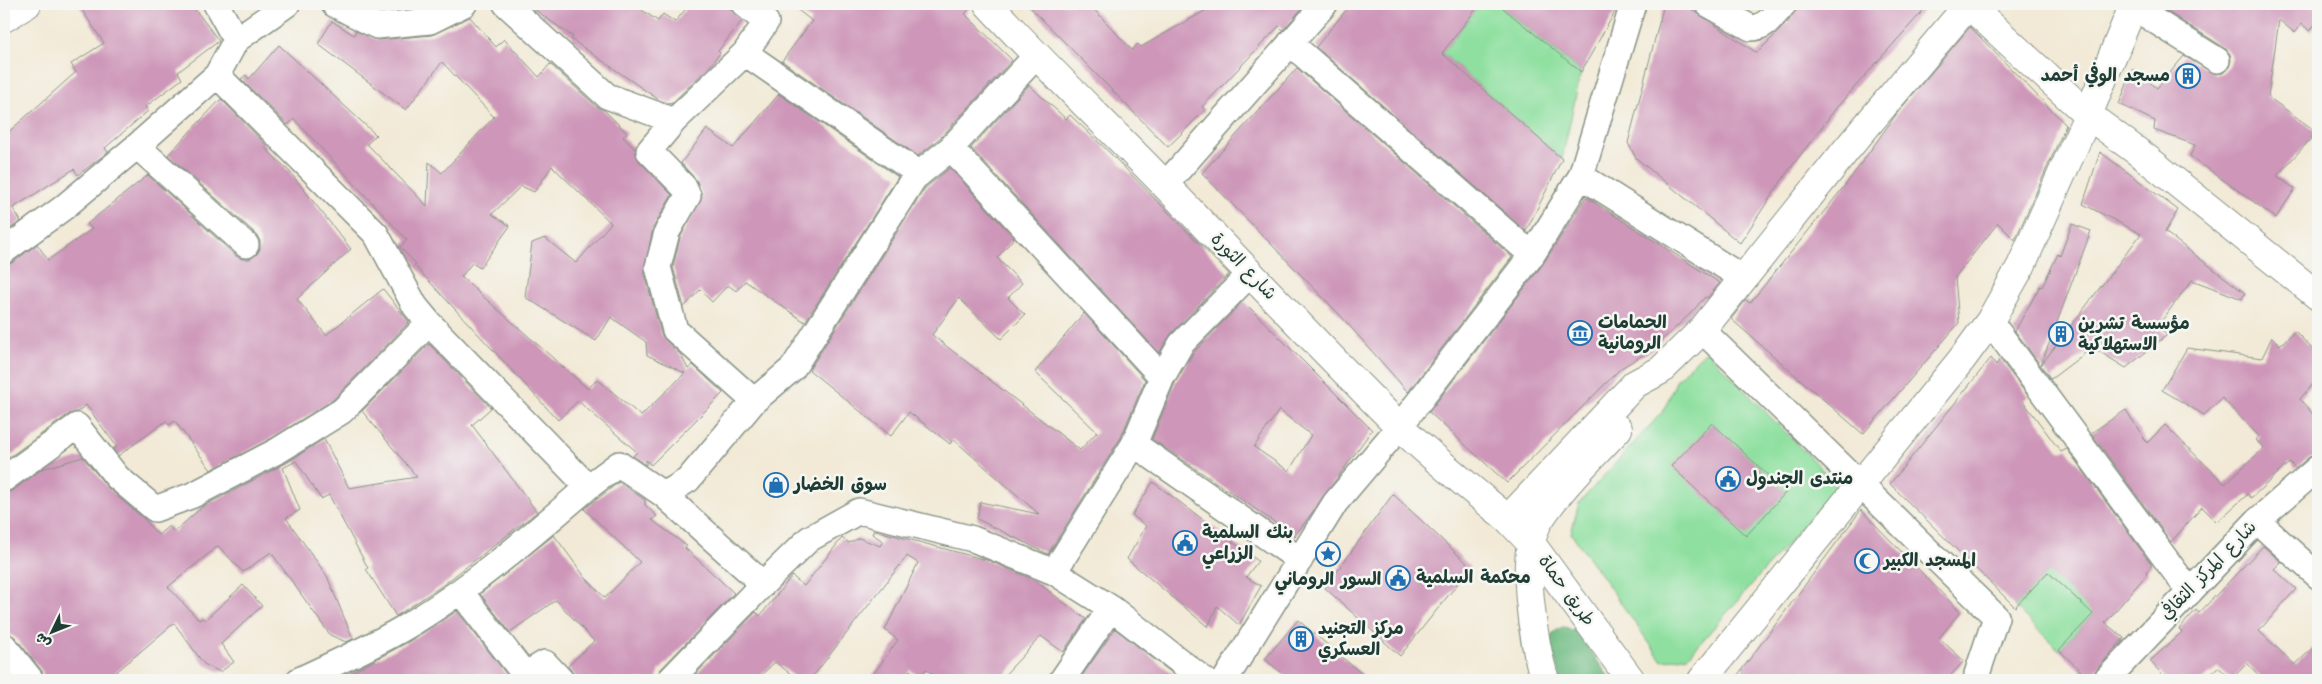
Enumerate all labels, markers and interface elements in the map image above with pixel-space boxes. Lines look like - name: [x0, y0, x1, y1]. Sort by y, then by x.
- place label: مسجد الوفي أحمد: [2041, 62, 2170, 91]
- building icon: مسجد الوفي أحمد: [2175, 63, 2201, 89]
- street label: شارع الثورة: [1203, 226, 1283, 308]
- place label: الحمامات الرومانية: [1598, 309, 1667, 359]
- place label: مؤسسة تشرين الاستهلاكية: [2078, 310, 2190, 360]
- museum icon: الحمامات الرومانية: [1567, 320, 1593, 346]
- building icon: مؤسسة تشرين الاستهلاكية: [2048, 321, 2074, 347]
- place label: منتدى الجندول: [1746, 465, 1853, 494]
- public building icon: منتدى الجندول: [1715, 466, 1741, 492]
- place label: سوق الخضار: [792, 471, 887, 500]
- shop icon: سوق الخضار: [763, 472, 789, 498]
- street label: شارع المركز الثقافي: [2154, 514, 2264, 628]
- place label: بنك السلمية الزراعي: [1202, 519, 1293, 569]
- public building icon: بنك السلمية الزراعي: [1172, 530, 1198, 556]
- place icon: السور الروماني: [1315, 541, 1341, 567]
- place label: المسجد الكبير: [1882, 547, 1976, 576]
- mosque icon: المسجد الكبير: [1854, 548, 1880, 574]
- street label: طريق حماة: [1530, 549, 1602, 633]
- place label: محكمة السلمية: [1416, 564, 1531, 593]
- public building icon: محكمة السلمية: [1385, 565, 1411, 591]
- place label: السور الروماني: [1275, 566, 1381, 595]
- north arrow: [28, 606, 78, 656]
- place label: مركز التجنيد العسكري: [1318, 615, 1404, 665]
- building icon: مركز التجنيد العسكري: [1288, 626, 1314, 652]
- text: ش: [30, 627, 57, 653]

